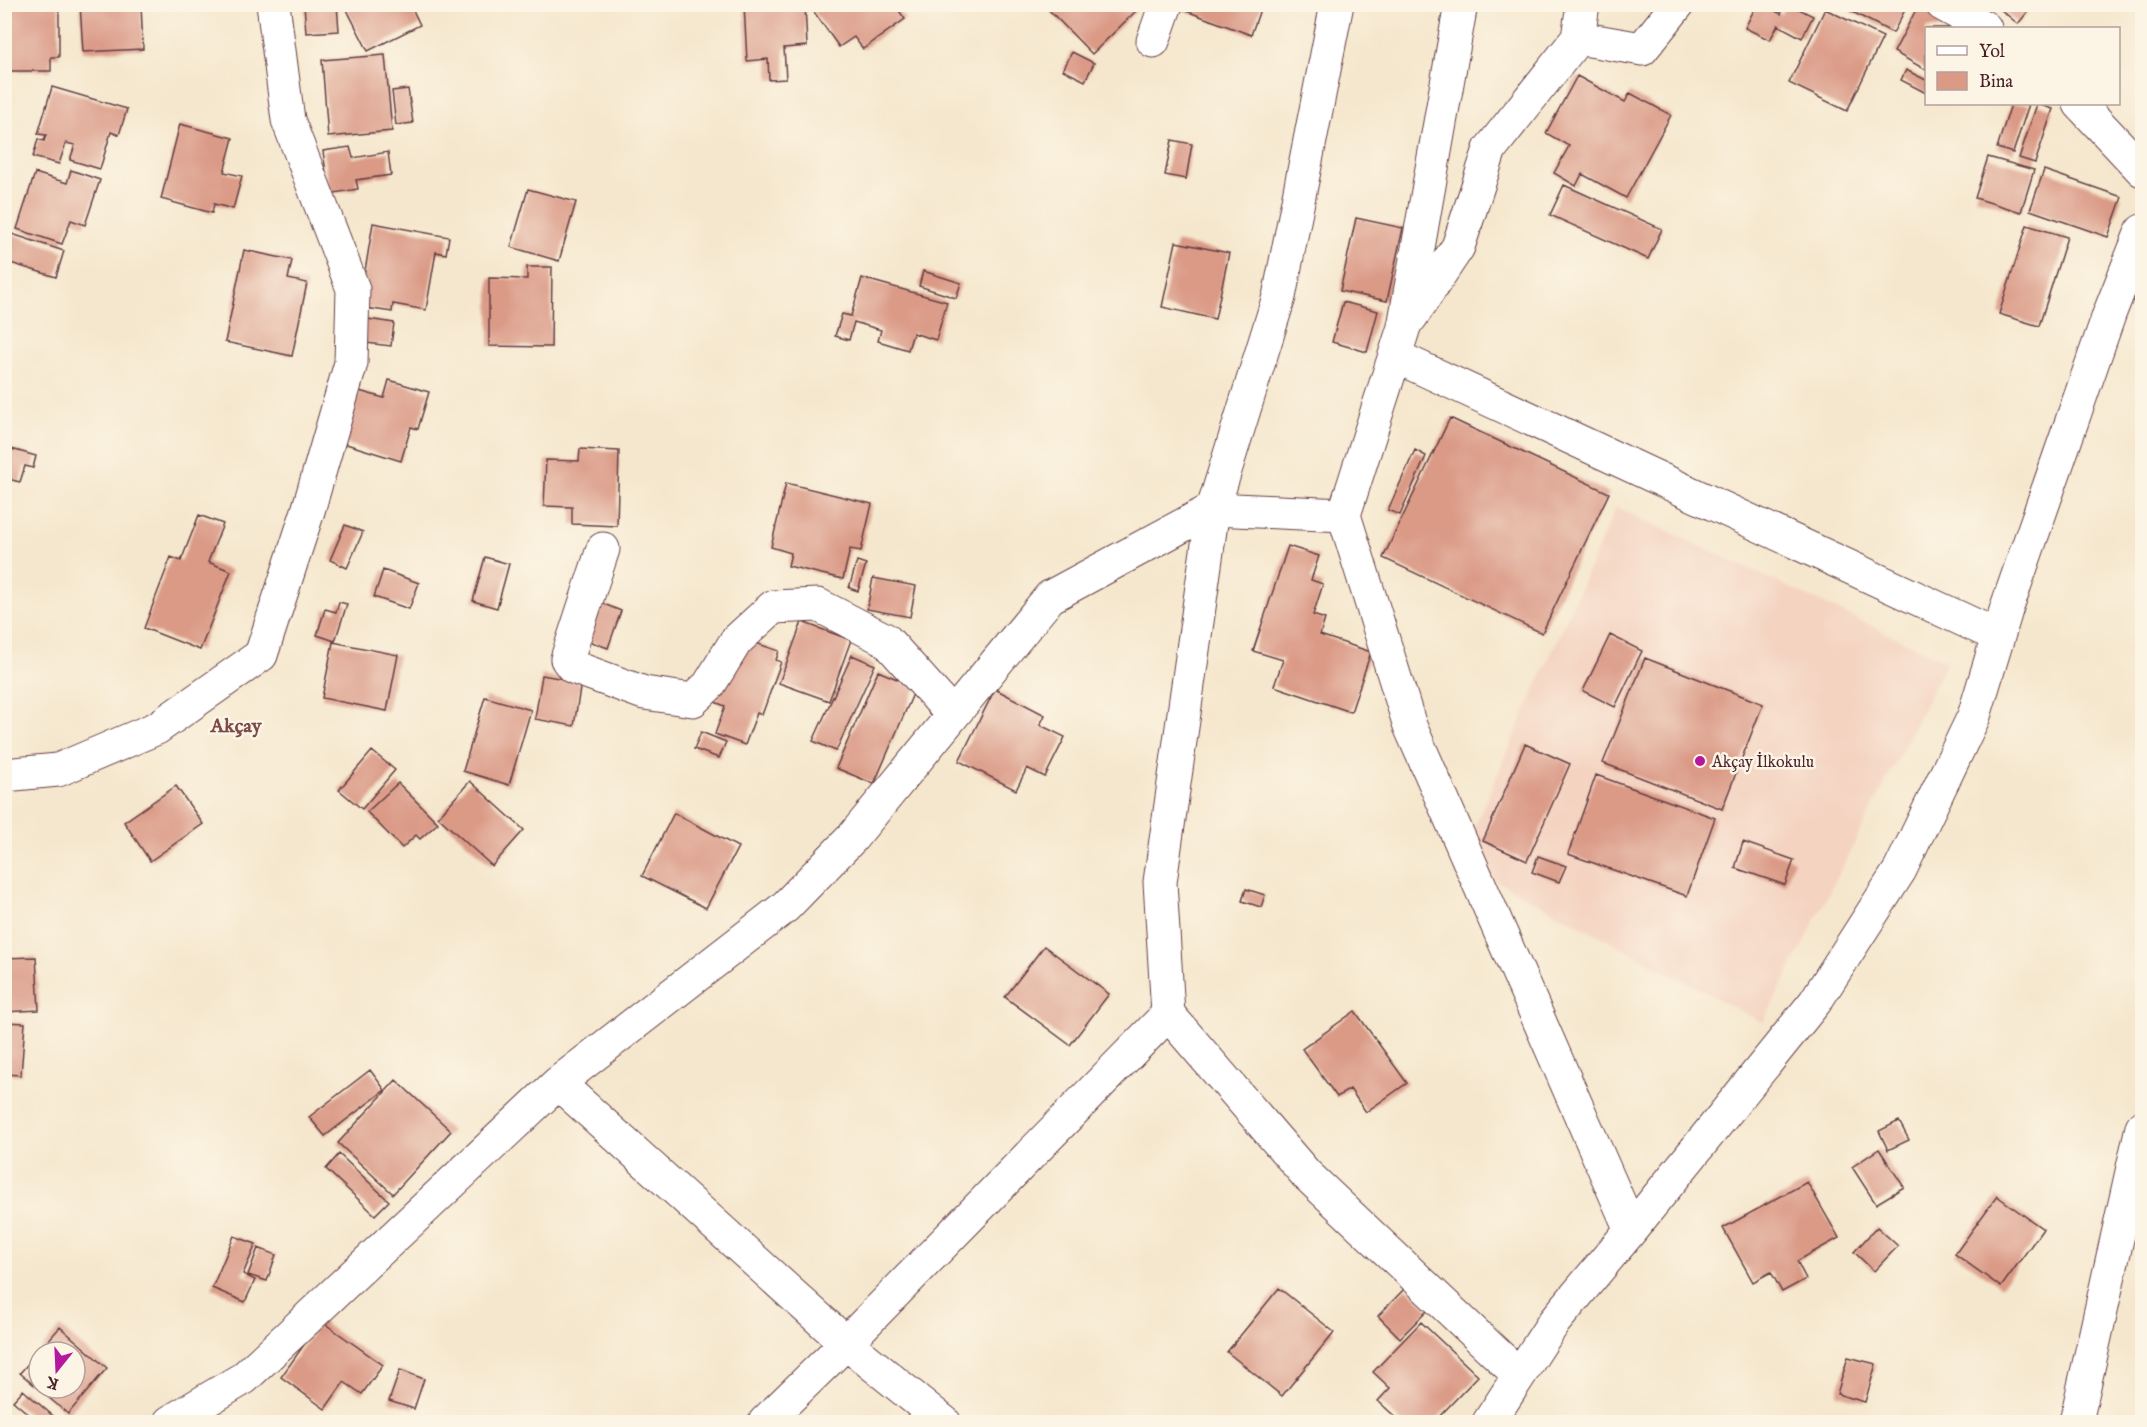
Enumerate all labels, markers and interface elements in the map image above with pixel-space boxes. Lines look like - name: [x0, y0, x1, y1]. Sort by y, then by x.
- legend: [1925, 27, 2120, 105]
- text: Yol: [1979, 41, 2005, 64]
- text: Bina: [1979, 71, 2013, 94]
- district label: Akçay: [209, 714, 263, 739]
- place label: Akçay İlkokulu: [1711, 751, 1814, 773]
- marker: Akçay İlkokulu: [1693, 754, 1707, 768]
- north arrow: [27, 1340, 87, 1400]
- text: K: [43, 1371, 62, 1394]

